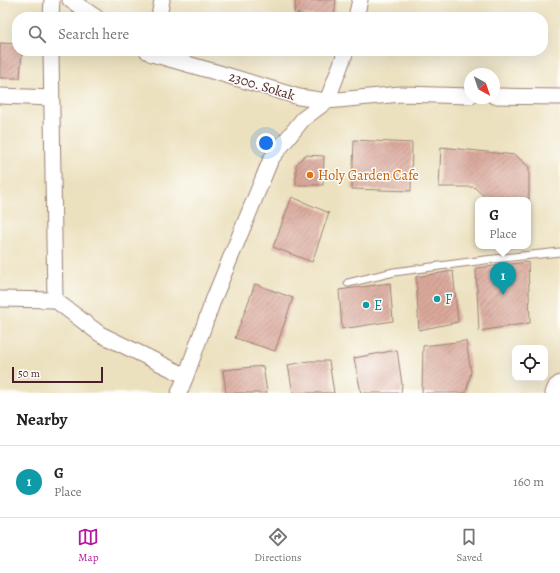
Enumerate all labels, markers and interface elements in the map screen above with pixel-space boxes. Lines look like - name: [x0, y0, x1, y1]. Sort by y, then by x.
- search box: [12, 12, 548, 56]
- icon: search: [26, 23, 48, 45]
- text: Search here: [58, 24, 129, 44]
- street label: 2300. Sokak: [226, 67, 298, 105]
- north arrow: [464, 68, 500, 104]
- your location: [256, 133, 276, 153]
- place label: Holy Garden Cafe: [318, 166, 419, 185]
- marker: Holy Garden Cafe: [305, 170, 315, 180]
- popup: [475, 197, 531, 249]
- text: G: [489, 205, 499, 225]
- text: Place: [489, 225, 517, 242]
- pin: 1: [490, 262, 516, 295]
- place label: F: [445, 290, 452, 309]
- marker: F: [432, 294, 442, 304]
- place label: E: [374, 296, 382, 315]
- marker: E: [361, 300, 371, 310]
- map controls: [512, 345, 548, 381]
- button: locate: [512, 345, 548, 381]
- scale bar: [12, 365, 103, 384]
- text: 50 m: [18, 366, 40, 381]
- text: Nearby: [16, 408, 67, 431]
- text: G: [54, 463, 64, 483]
- text: 1: [27, 473, 31, 490]
- text: 160 m: [513, 473, 544, 490]
- text: Place: [54, 483, 82, 500]
- tab: Map: [77, 526, 99, 565]
- tab: Directions: [254, 526, 302, 565]
- tab: Saved: [456, 526, 483, 565]

